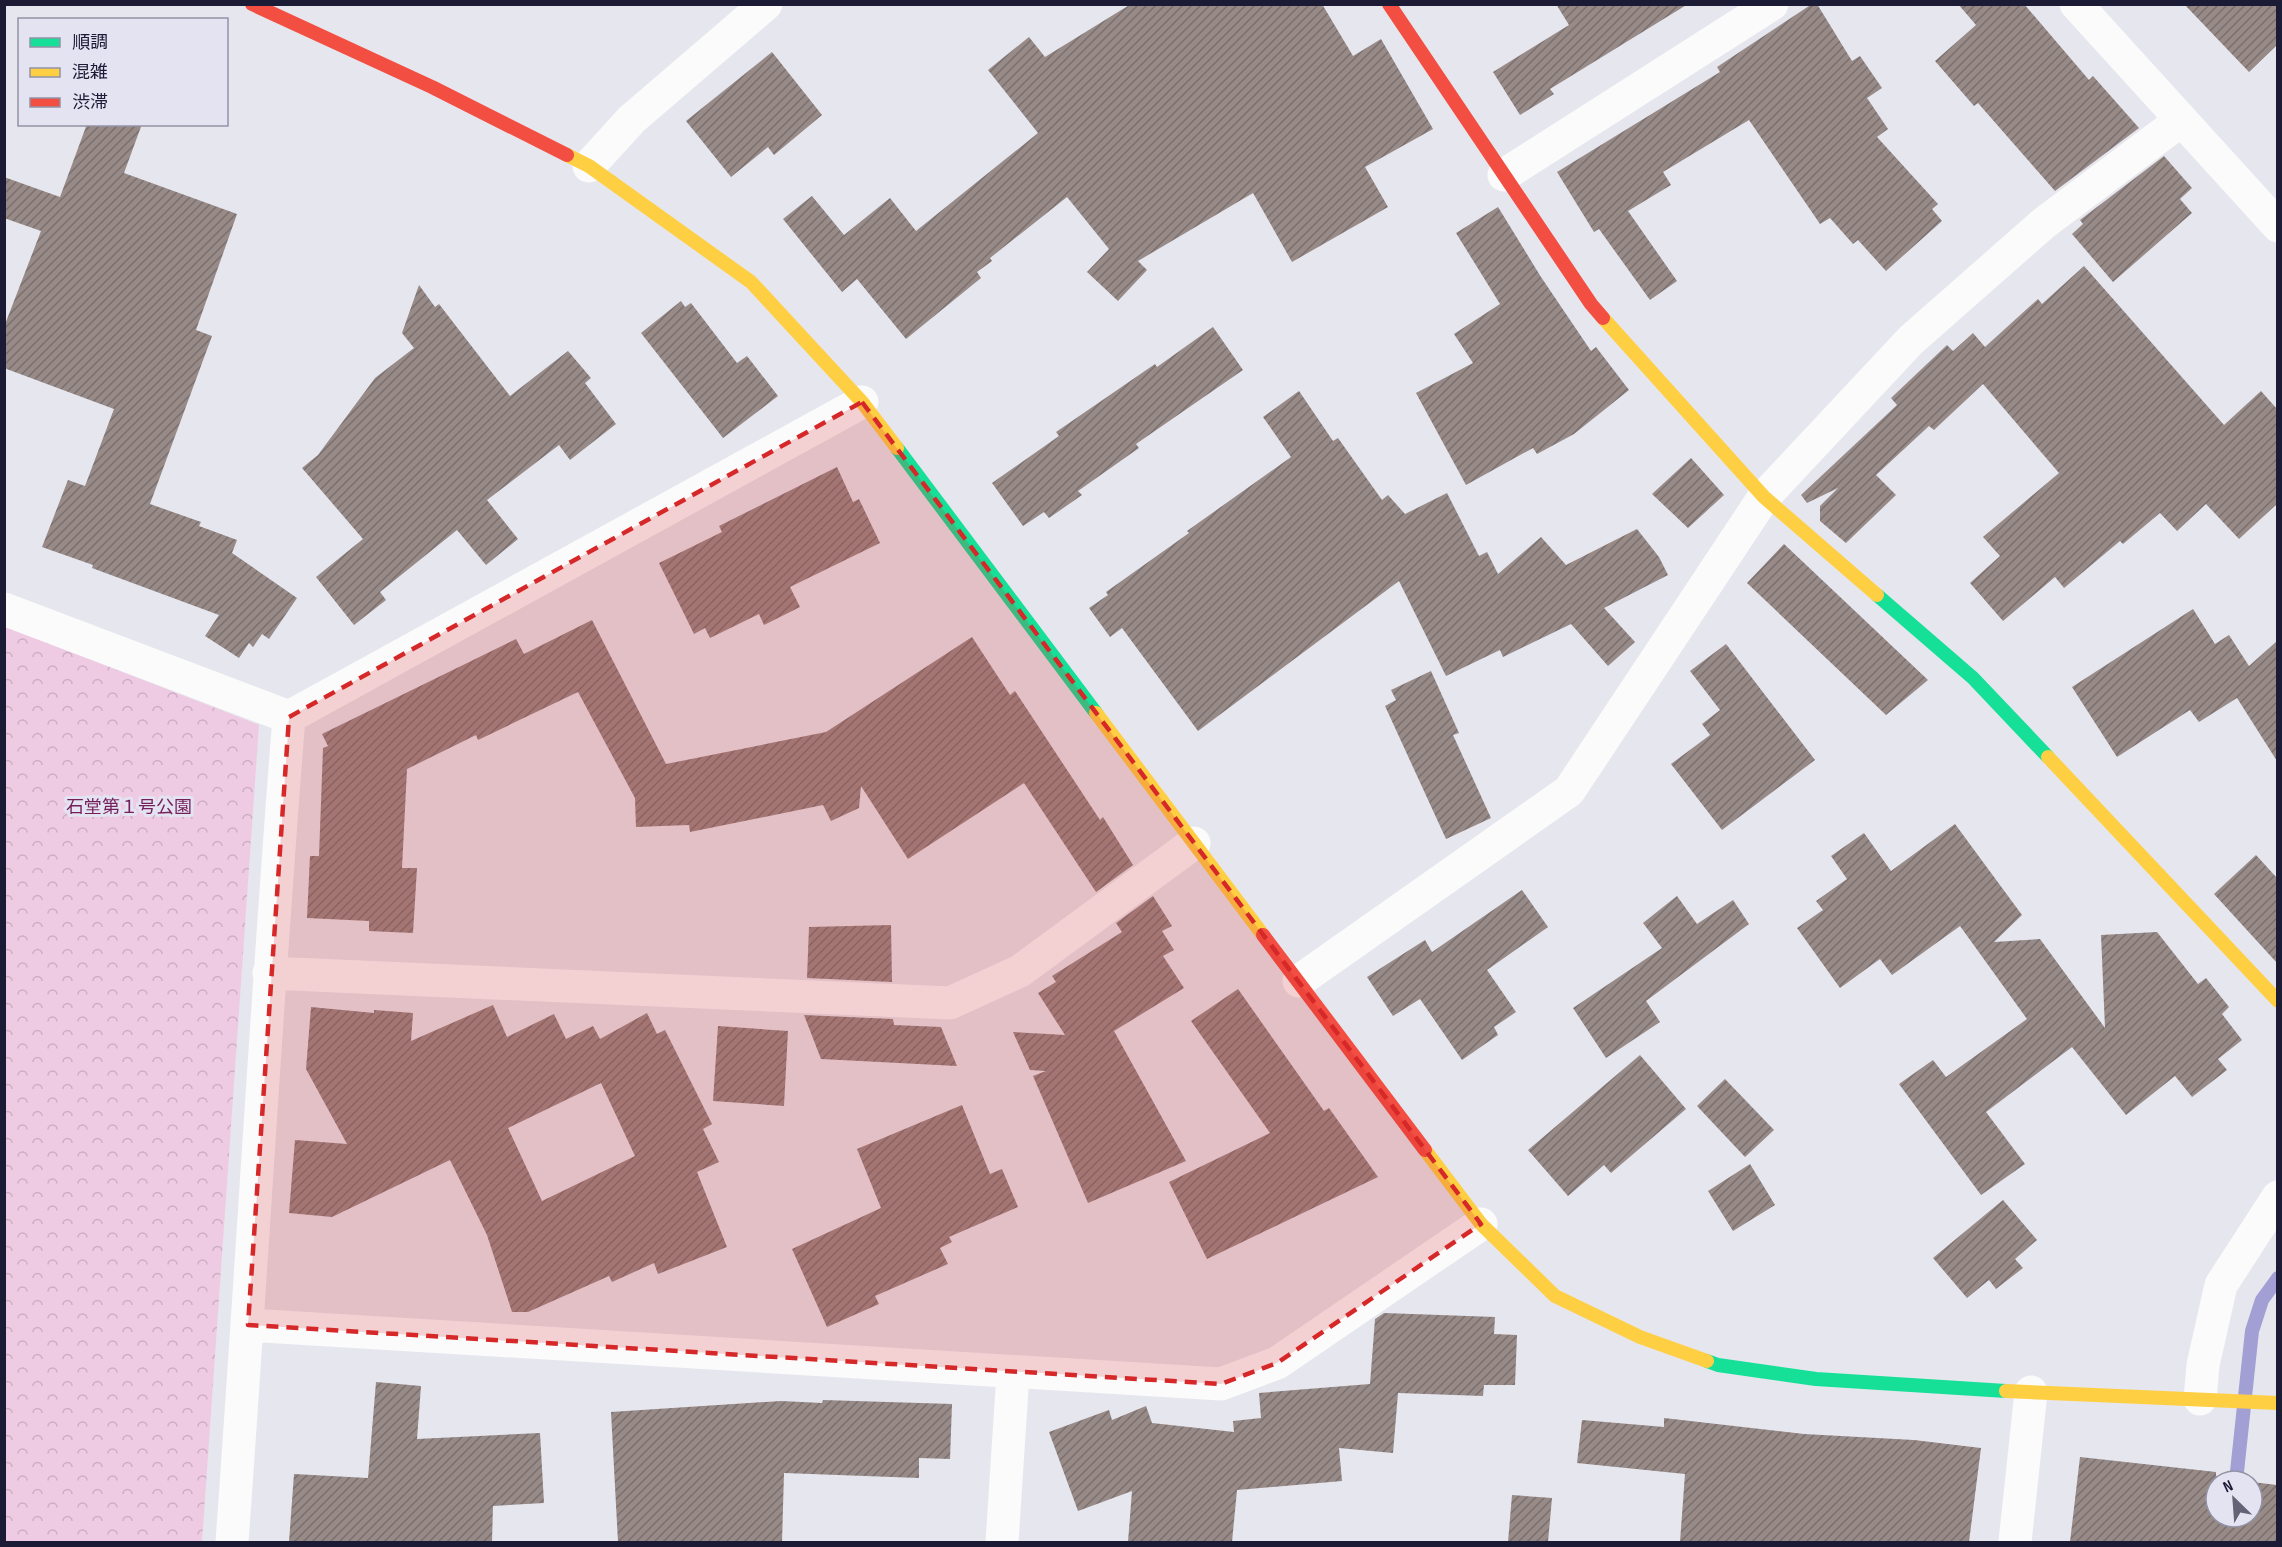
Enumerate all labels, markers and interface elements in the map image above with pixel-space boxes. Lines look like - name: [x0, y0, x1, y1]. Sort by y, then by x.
- legend: [18, 18, 228, 126]
- text: 順調: [72, 32, 108, 53]
- text: 混雑: [72, 62, 108, 83]
- text: 渋滞: [72, 92, 108, 113]
- park label: 石堂第１号公園: [66, 797, 192, 818]
- north arrow: [2204, 1469, 2264, 1529]
- text: N: [2220, 1476, 2236, 1497]

